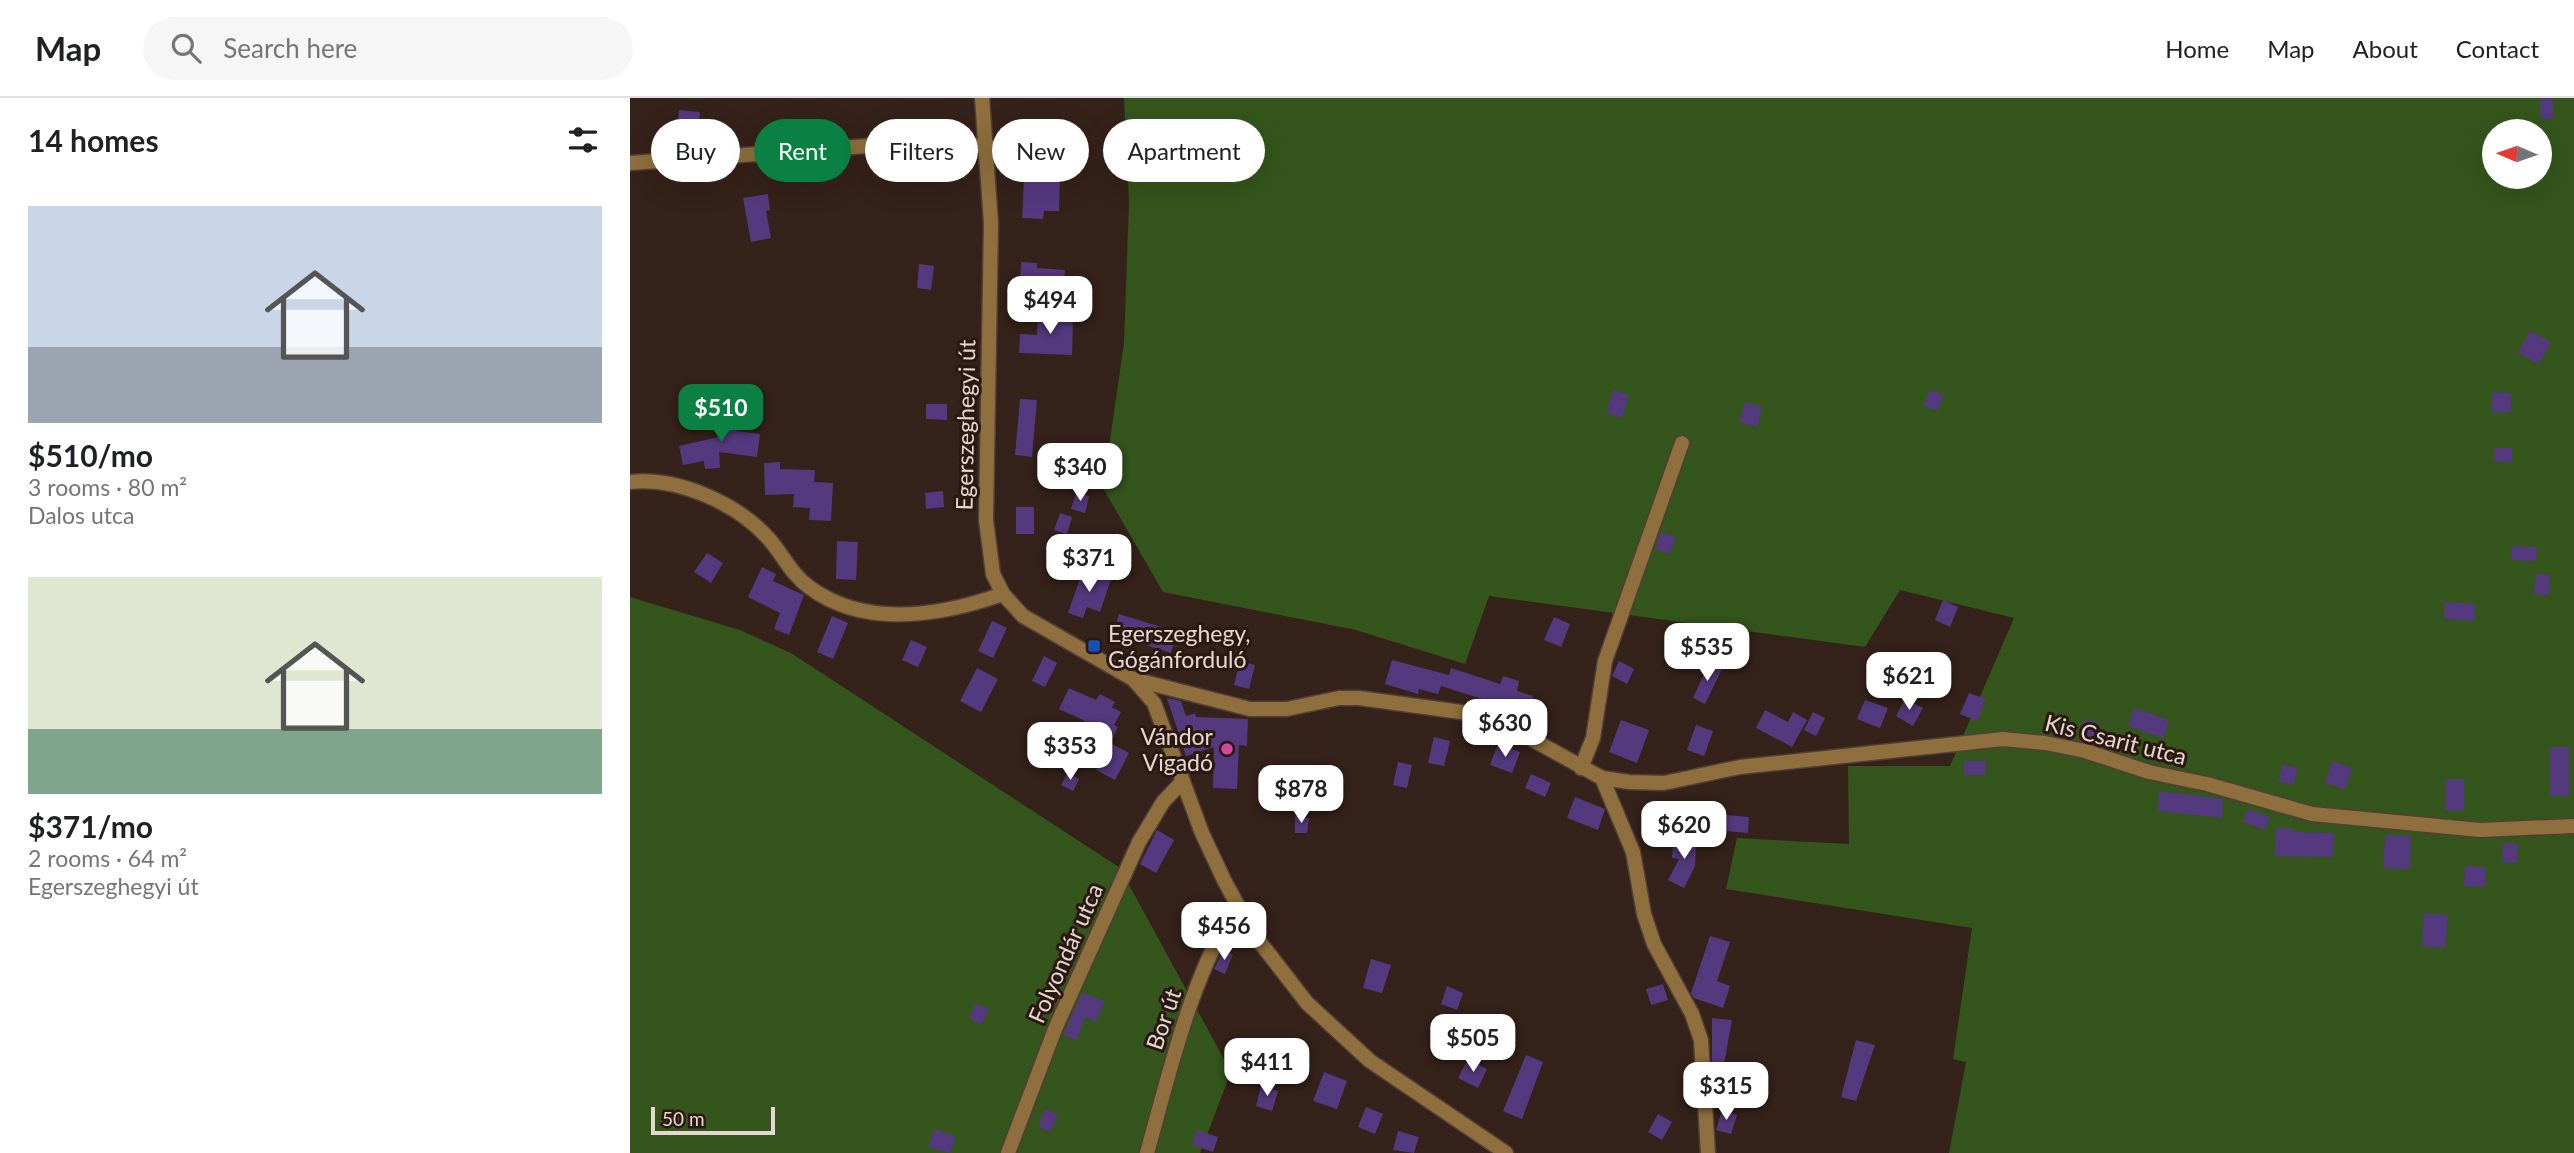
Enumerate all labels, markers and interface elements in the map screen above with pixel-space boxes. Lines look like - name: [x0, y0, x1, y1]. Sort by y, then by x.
- search box: [143, 17, 633, 80]
- text: Map: [35, 28, 101, 68]
- icon: search: [167, 29, 205, 67]
- text: Search here: [223, 32, 357, 64]
- text: Home: [2165, 34, 2229, 63]
- text: Map: [2267, 34, 2315, 63]
- text: About: [2353, 34, 2418, 63]
- text: Contact: [2456, 34, 2539, 63]
- chip: Buy: [651, 119, 740, 182]
- chip: Rent: [754, 119, 851, 182]
- chip: Filters: [865, 119, 978, 182]
- chip: New: [992, 119, 1089, 182]
- chip: Apartment: [1103, 119, 1265, 182]
- north arrow: [2482, 119, 2552, 189]
- map controls: [2482, 119, 2552, 189]
- icon: filters: [564, 121, 602, 159]
- text: 14 homes: [28, 122, 159, 158]
- icon: home: [252, 252, 378, 378]
- pin: $494: [1009, 276, 1091, 336]
- text: $494: [1023, 285, 1077, 313]
- street label: Egerszeghegyi út: [950, 339, 981, 511]
- pin: $510: [680, 384, 762, 444]
- text: $510: [694, 393, 748, 421]
- text: $510/mo: [28, 437, 153, 473]
- pin: $340: [1039, 444, 1121, 503]
- text: $340: [1053, 452, 1107, 480]
- text: 3 rooms · 80 m²: [28, 473, 187, 501]
- text: Dalos utca: [28, 501, 134, 529]
- pin: $371: [1048, 534, 1130, 594]
- text: $371: [1062, 543, 1116, 571]
- place label: Egerszeghegy, Gógánforduló: [1108, 619, 1251, 673]
- icon: home: [252, 623, 378, 749]
- pin: $535: [1666, 624, 1748, 683]
- text: $535: [1680, 632, 1734, 660]
- marker: Egerszeghegy, Gógánforduló: [1086, 638, 1102, 654]
- pin: $621: [1868, 652, 1950, 712]
- text: $621: [1882, 661, 1936, 689]
- pin: $630: [1464, 700, 1546, 759]
- text: $630: [1478, 708, 1532, 736]
- street label: Kis Csarit utca: [2042, 708, 2190, 770]
- pin: $353: [1029, 722, 1111, 782]
- place label: Vándor Vigadó: [1141, 722, 1214, 776]
- text: $353: [1043, 731, 1097, 759]
- marker: Vándor Vigadó: [1219, 741, 1235, 757]
- pin: $878: [1260, 766, 1342, 825]
- text: $878: [1274, 774, 1328, 802]
- pin: $620: [1643, 802, 1725, 861]
- text: $371/mo: [28, 808, 153, 844]
- text: $620: [1657, 810, 1711, 838]
- text: 2 rooms · 64 m²: [28, 844, 187, 872]
- text: Egerszeghegyi út: [28, 872, 199, 900]
- street label: Folyondár utca: [1022, 879, 1108, 1027]
- pin: $456: [1183, 902, 1265, 962]
- text: $456: [1197, 911, 1251, 939]
- street label: Bor út: [1140, 984, 1187, 1053]
- pin: $505: [1432, 1014, 1514, 1074]
- text: $505: [1446, 1023, 1500, 1051]
- pin: $411: [1226, 1038, 1308, 1098]
- text: $411: [1240, 1047, 1294, 1075]
- pin: $315: [1685, 1062, 1767, 1122]
- text: $315: [1699, 1071, 1753, 1099]
- scale bar: [651, 1104, 775, 1136]
- text: 50 m: [662, 1107, 705, 1130]

